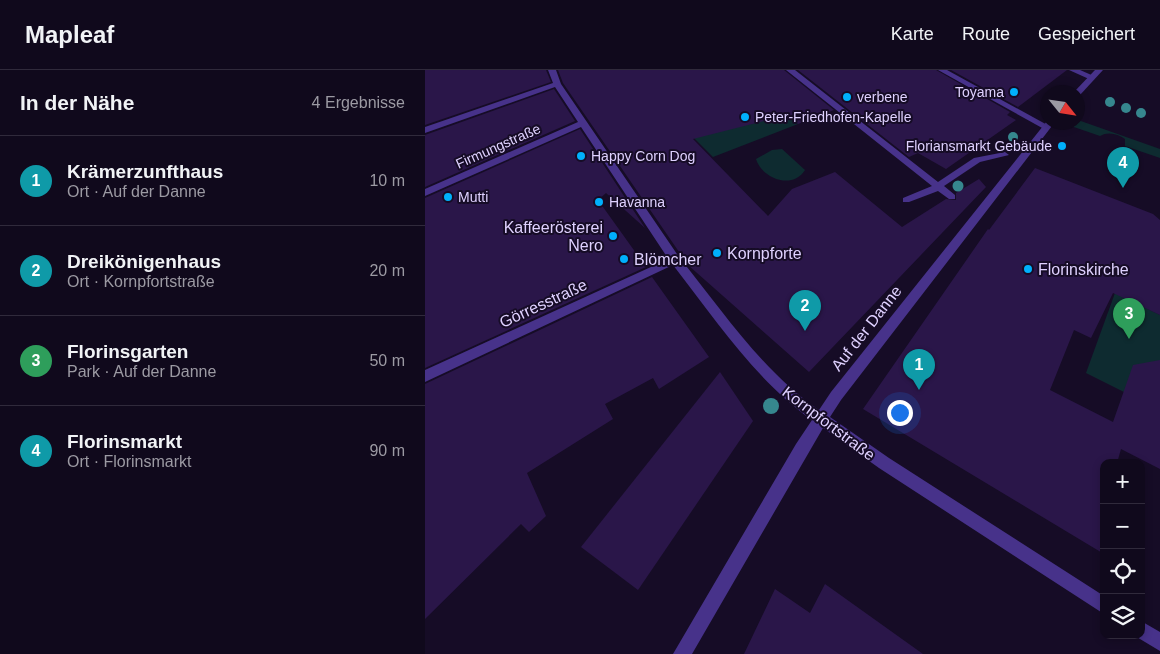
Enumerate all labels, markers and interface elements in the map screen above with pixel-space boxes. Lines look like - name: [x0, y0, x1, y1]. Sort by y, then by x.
- text: Mapleaf: [25, 21, 114, 48]
- text: Karte: [891, 24, 934, 44]
- text: Route: [962, 24, 1010, 44]
- text: Gespeichert: [1038, 24, 1135, 44]
- place label: Toyama: [955, 84, 1004, 100]
- north arrow: [1040, 85, 1085, 130]
- marker: Toyama: [1008, 86, 1020, 98]
- place label: verbene: [857, 89, 908, 105]
- text: In der Nähe: [20, 91, 134, 114]
- marker: verbene: [841, 91, 853, 103]
- text: 4 Ergebnisse: [312, 94, 405, 111]
- place label: Peter-Friedhofen-Kapelle: [755, 109, 912, 125]
- marker: Peter-Friedhofen-Kapelle: [739, 111, 751, 123]
- street label: Firmungstraße: [453, 120, 543, 172]
- place label: Floriansmarkt Gebäude: [906, 138, 1052, 154]
- marker: Floriansmarkt Gebäude: [1056, 140, 1068, 152]
- pin: 4: [1107, 147, 1139, 188]
- place label: Happy Corn Dog: [591, 148, 695, 164]
- marker: Happy Corn Dog: [575, 150, 587, 162]
- text: Krämerzunfthaus: [67, 161, 223, 182]
- text: 1: [32, 172, 40, 189]
- text: 10 m: [369, 172, 405, 189]
- text: Ort · Auf der Danne: [67, 183, 206, 200]
- place label: Mutti: [458, 189, 488, 205]
- marker: Mutti: [442, 191, 454, 203]
- place label: Havanna: [609, 194, 665, 210]
- marker: Havanna: [593, 196, 605, 208]
- place label: Kaffeerösterei Nero: [504, 219, 603, 254]
- marker: Kaffeerösterei Nero: [607, 230, 619, 242]
- place label: Kornpforte: [727, 245, 802, 262]
- marker: Kornpforte: [711, 247, 723, 259]
- text: Dreikönigenhaus: [67, 251, 221, 272]
- place label: Blömcher: [634, 251, 702, 268]
- marker: Blömcher: [618, 253, 630, 265]
- place label: Florinskirche: [1038, 261, 1129, 278]
- text: 2: [32, 262, 40, 279]
- text: 20 m: [369, 262, 405, 279]
- marker: Florinskirche: [1022, 263, 1034, 275]
- text: Ort · Kornpfortstraße: [67, 273, 215, 290]
- street label: Görresstraße: [497, 276, 590, 331]
- street label: Auf der Danne: [828, 282, 905, 374]
- pin: 2: [789, 290, 821, 331]
- pin: 3: [1113, 298, 1145, 339]
- text: Florinsgarten: [67, 341, 188, 362]
- pin: 1: [903, 349, 935, 390]
- text: 3: [32, 352, 40, 369]
- text: 50 m: [369, 352, 405, 369]
- text: Park · Auf der Danne: [67, 363, 216, 380]
- street label: Kornpfortstraße: [779, 383, 878, 464]
- your location: [887, 400, 913, 426]
- text: Florinsmarkt: [67, 431, 182, 452]
- text: 4: [32, 442, 40, 459]
- text: 90 m: [369, 442, 405, 459]
- text: Ort · Florinsmarkt: [67, 453, 191, 470]
- map controls: [1100, 459, 1145, 639]
- button: +: [1100, 459, 1145, 504]
- button: −: [1100, 504, 1145, 549]
- button: locate: [1100, 549, 1145, 594]
- button: layers: [1100, 594, 1145, 639]

